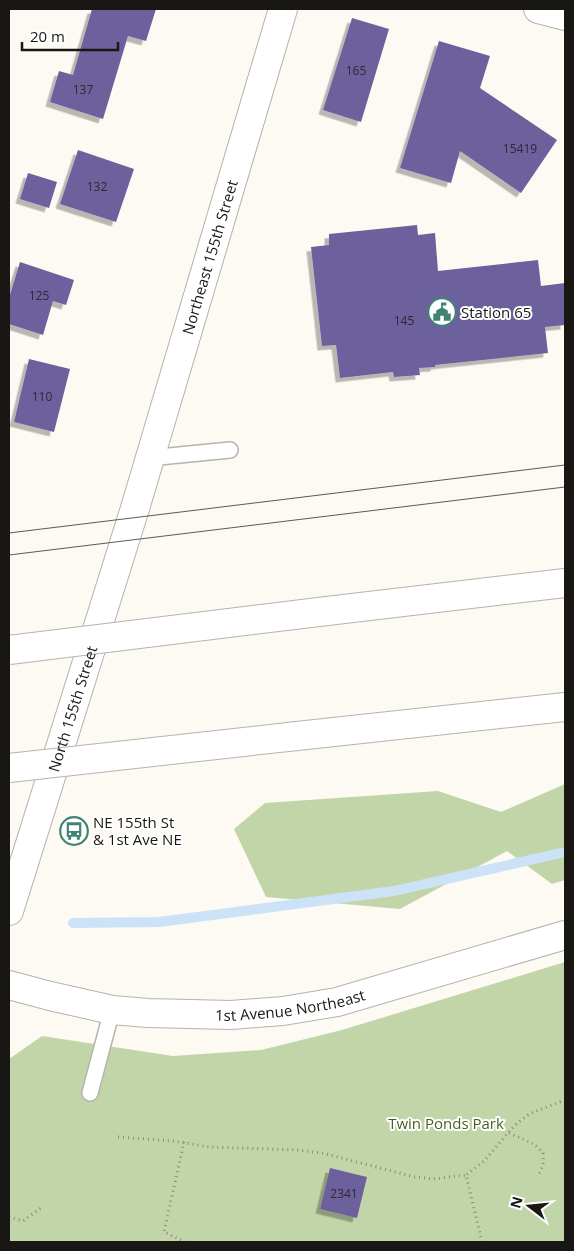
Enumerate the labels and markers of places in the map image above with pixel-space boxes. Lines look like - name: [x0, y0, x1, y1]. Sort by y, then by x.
- public building icon: Station 65: [427, 297, 457, 327]
- place label: Station 65: [461, 302, 531, 322]
- place label: NE 155th St & 1st Ave NE: [93, 812, 182, 849]
- bus stop icon: NE 155th St & 1st Ave NE: [59, 816, 89, 846]

